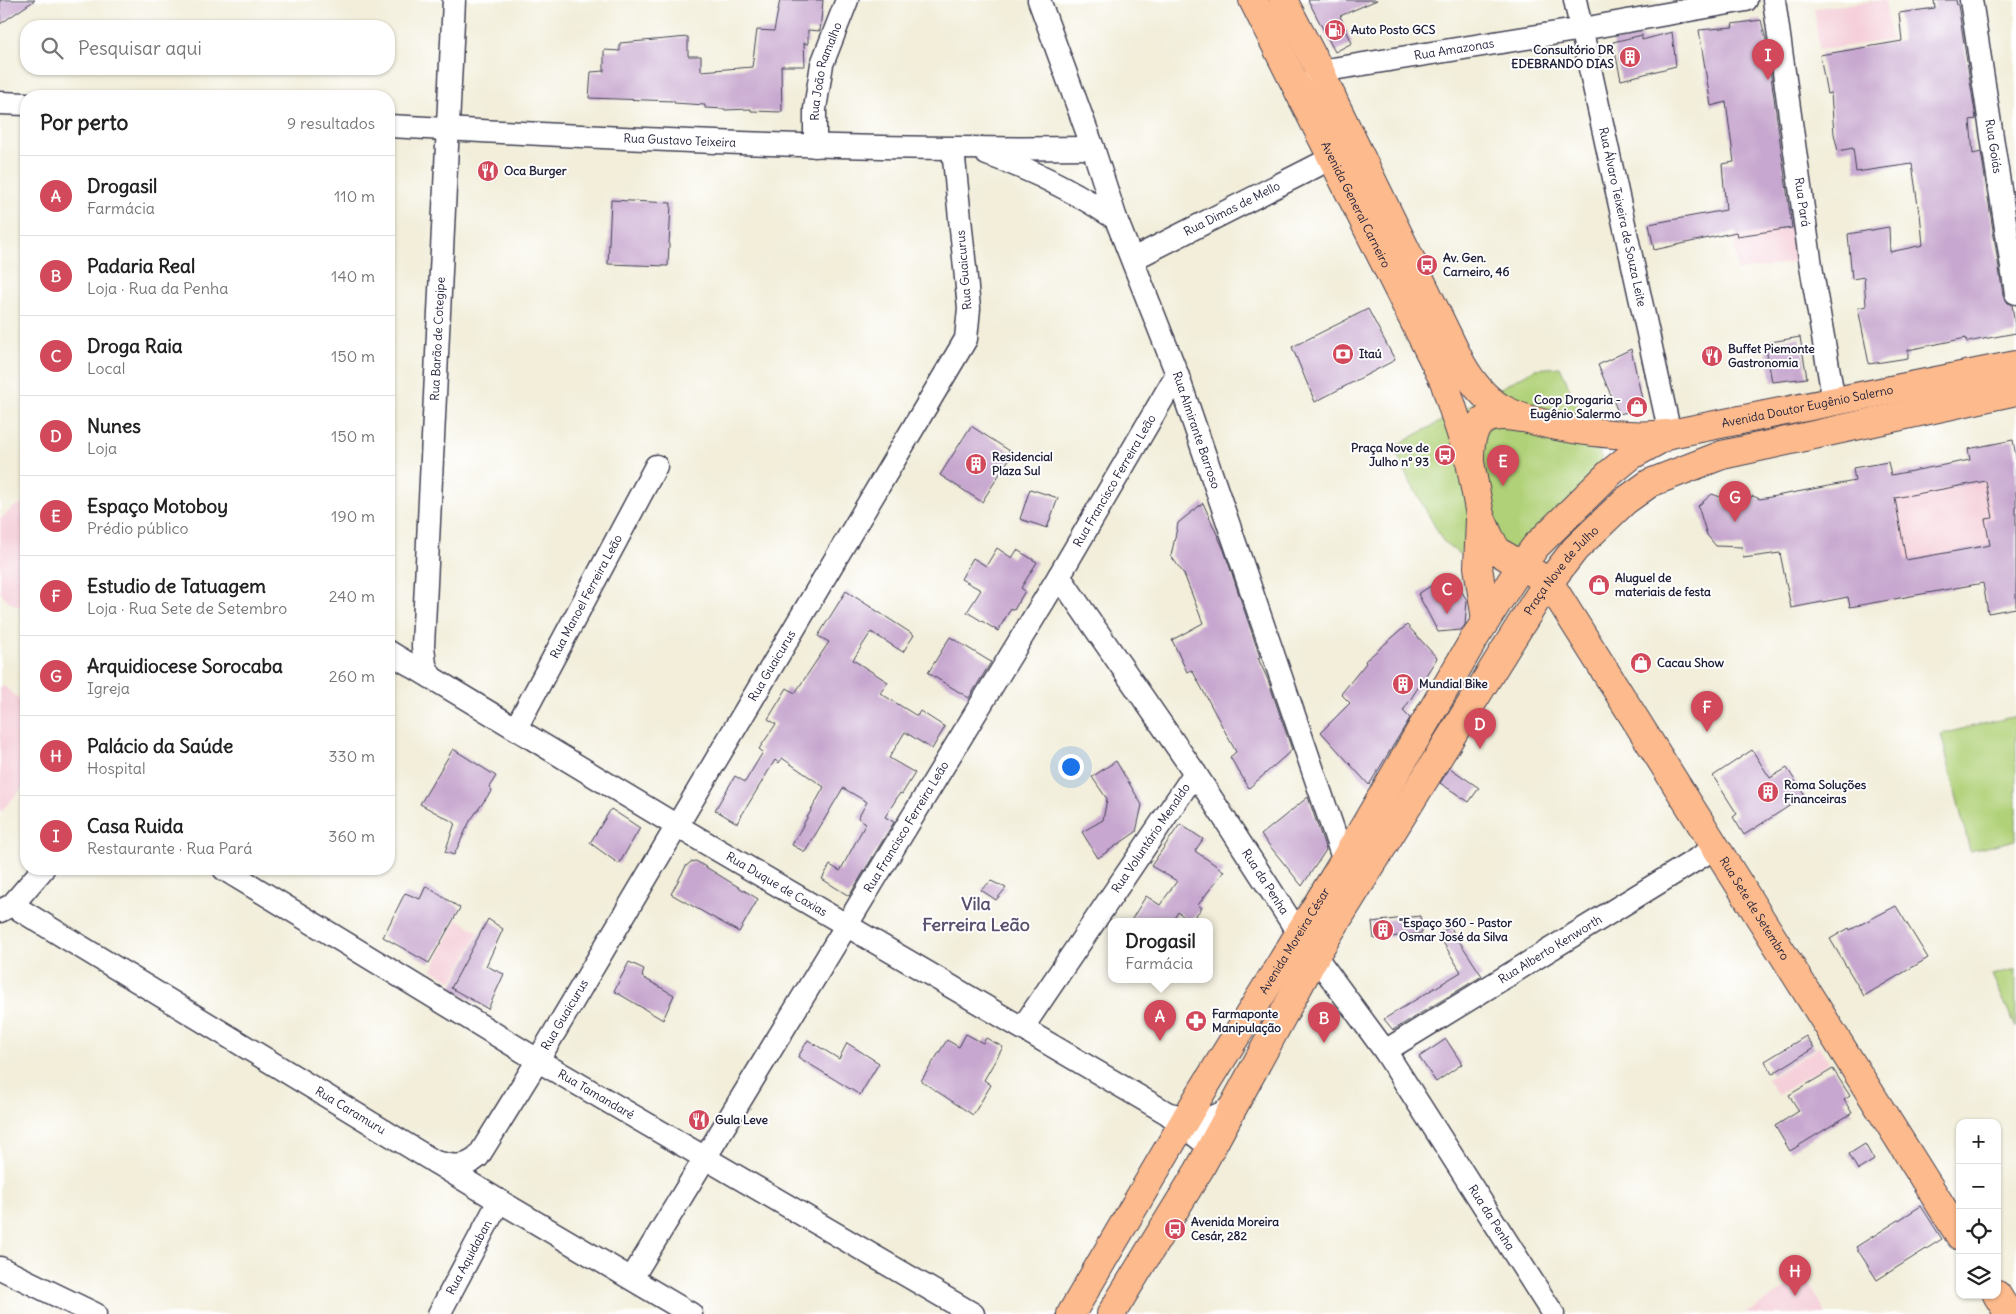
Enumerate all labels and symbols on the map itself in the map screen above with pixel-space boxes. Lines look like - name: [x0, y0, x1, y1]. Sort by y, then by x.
- fuel station icon: Auto Posto GCS: [1323, 18, 1347, 42]
- street label: Rua João Ramalho: [807, 20, 845, 121]
- place label: Auto Posto GCS: [1351, 22, 1436, 37]
- street label: Rua Amazonas: [1413, 35, 1495, 63]
- pin: I: [1752, 39, 1784, 80]
- place label: Consultório DR EDEBRANDO DIAS: [1511, 42, 1614, 71]
- building icon: Consultório DR EDEBRANDO DIAS: [1618, 45, 1642, 69]
- street label: Rua Goiás: [1982, 118, 2006, 174]
- street label: Rua Álvaro Teixeira de Souza Leite: [1596, 126, 1650, 308]
- street label: Rua Gustavo Teixeira: [623, 130, 736, 150]
- street label: Avenida General Carneiro: [1318, 139, 1394, 270]
- restaurant icon: Oca Burger: [476, 159, 500, 183]
- place label: Oca Burger: [504, 163, 567, 179]
- street label: Rua Pará: [1792, 176, 1813, 228]
- street label: Rua Dimas de Mello: [1181, 178, 1283, 239]
- street label: Rua Guaicurus: [953, 230, 974, 310]
- place label: Av. Gen. Carneiro, 46: [1443, 250, 1509, 279]
- bus stop icon: Av. Gen. Carneiro, 46: [1415, 253, 1439, 277]
- street label: Rua Barão de Cotegipe: [427, 277, 448, 401]
- place label: Buffet Piemonte Gastronomia: [1728, 341, 1815, 370]
- bank icon: Itaú: [1331, 342, 1355, 366]
- restaurant icon: Buffet Piemonte Gastronomia: [1700, 344, 1724, 368]
- place label: Itaú: [1359, 346, 1382, 361]
- street label: Rua Almirante Barroso: [1170, 369, 1224, 491]
- street label: Avenida Doutor Eugênio Salerno: [1720, 382, 1895, 431]
- place label: Coop Drogaria - Eugênio Salermo: [1530, 392, 1621, 422]
- shop icon: Coop Drogaria - Eugênio Salermo: [1625, 395, 1649, 419]
- street label: Rua Francisco Ferreira Leão: [1070, 411, 1159, 549]
- place label: Praça Nove de Julho nº 93: [1351, 440, 1430, 469]
- bus stop icon: Praça Nove de Julho nº 93: [1433, 443, 1457, 467]
- pin: E: [1487, 445, 1519, 486]
- place label: Residencial Plaza Sul: [992, 449, 1053, 478]
- building icon: Residencial Plaza Sul: [964, 452, 988, 476]
- pin: G: [1719, 481, 1751, 522]
- street label: Praça Nove de Julho: [1521, 522, 1602, 618]
- street label: Rua Manoel Ferreira Leão: [547, 532, 625, 661]
- place label: Aluguel de materiais de festa: [1615, 570, 1711, 599]
- pin: C: [1431, 573, 1463, 614]
- shop icon: Aluguel de materiais de festa: [1587, 573, 1611, 597]
- street label: Rua Guaicurus: [745, 627, 798, 704]
- shop icon: Cacau Show: [1629, 651, 1653, 675]
- place label: Cacau Show: [1657, 655, 1725, 670]
- building icon: Mundial Bike: [1391, 672, 1415, 696]
- place label: Mundial Bike: [1419, 676, 1488, 691]
- pin: F: [1691, 691, 1723, 732]
- pin: D: [1464, 708, 1496, 749]
- your location: [1058, 754, 1084, 780]
- street label: Rua Francisco Ferreira Leão: [860, 758, 952, 895]
- place label: Roma Soluções Financeiras: [1784, 777, 1867, 806]
- street label: Rua Voluntário Menaldo: [1108, 780, 1193, 896]
- building icon: Roma Soluções Financeiras: [1756, 780, 1780, 804]
- street label: Rua da Penha: [1239, 846, 1292, 917]
- street label: Rua Duque de Caxias: [724, 849, 830, 919]
- street label: Rua Sete de Setembro: [1717, 854, 1793, 963]
- street label: Avenida Moreira César: [1256, 885, 1333, 997]
- district label: Vila Ferreira Leão: [922, 892, 1030, 936]
- street label: Rua Alberto Kenworth: [1495, 911, 1605, 986]
- place label: "Espaço 360 - Pastor Osmar José da Silva: [1399, 915, 1512, 944]
- building icon: "Espaço 360 - Pastor Osmar José da Silva: [1371, 918, 1395, 942]
- street label: Rua Guaicurus: [538, 976, 591, 1053]
- pin: A: [1144, 1000, 1176, 1041]
- pin: B: [1308, 1002, 1340, 1043]
- place label: Farmaponte Manipulação: [1212, 1006, 1281, 1036]
- pharmacy icon: Farmaponte Manipulação: [1184, 1009, 1208, 1033]
- street label: Rua Tamandaré: [555, 1066, 637, 1122]
- street label: Rua Caramuru: [313, 1083, 389, 1137]
- restaurant icon: Gula Leve: [687, 1108, 711, 1132]
- place label: Gula Leve: [715, 1112, 769, 1127]
- street label: Rua da Penha: [1465, 1182, 1518, 1253]
- place label: Avenida Moreira Cesár, 282: [1191, 1214, 1279, 1243]
- street label: Rua Aquidaban: [443, 1217, 495, 1297]
- bus stop icon: Avenida Moreira Cesár, 282: [1163, 1217, 1187, 1241]
- pin: H: [1779, 1255, 1811, 1296]

